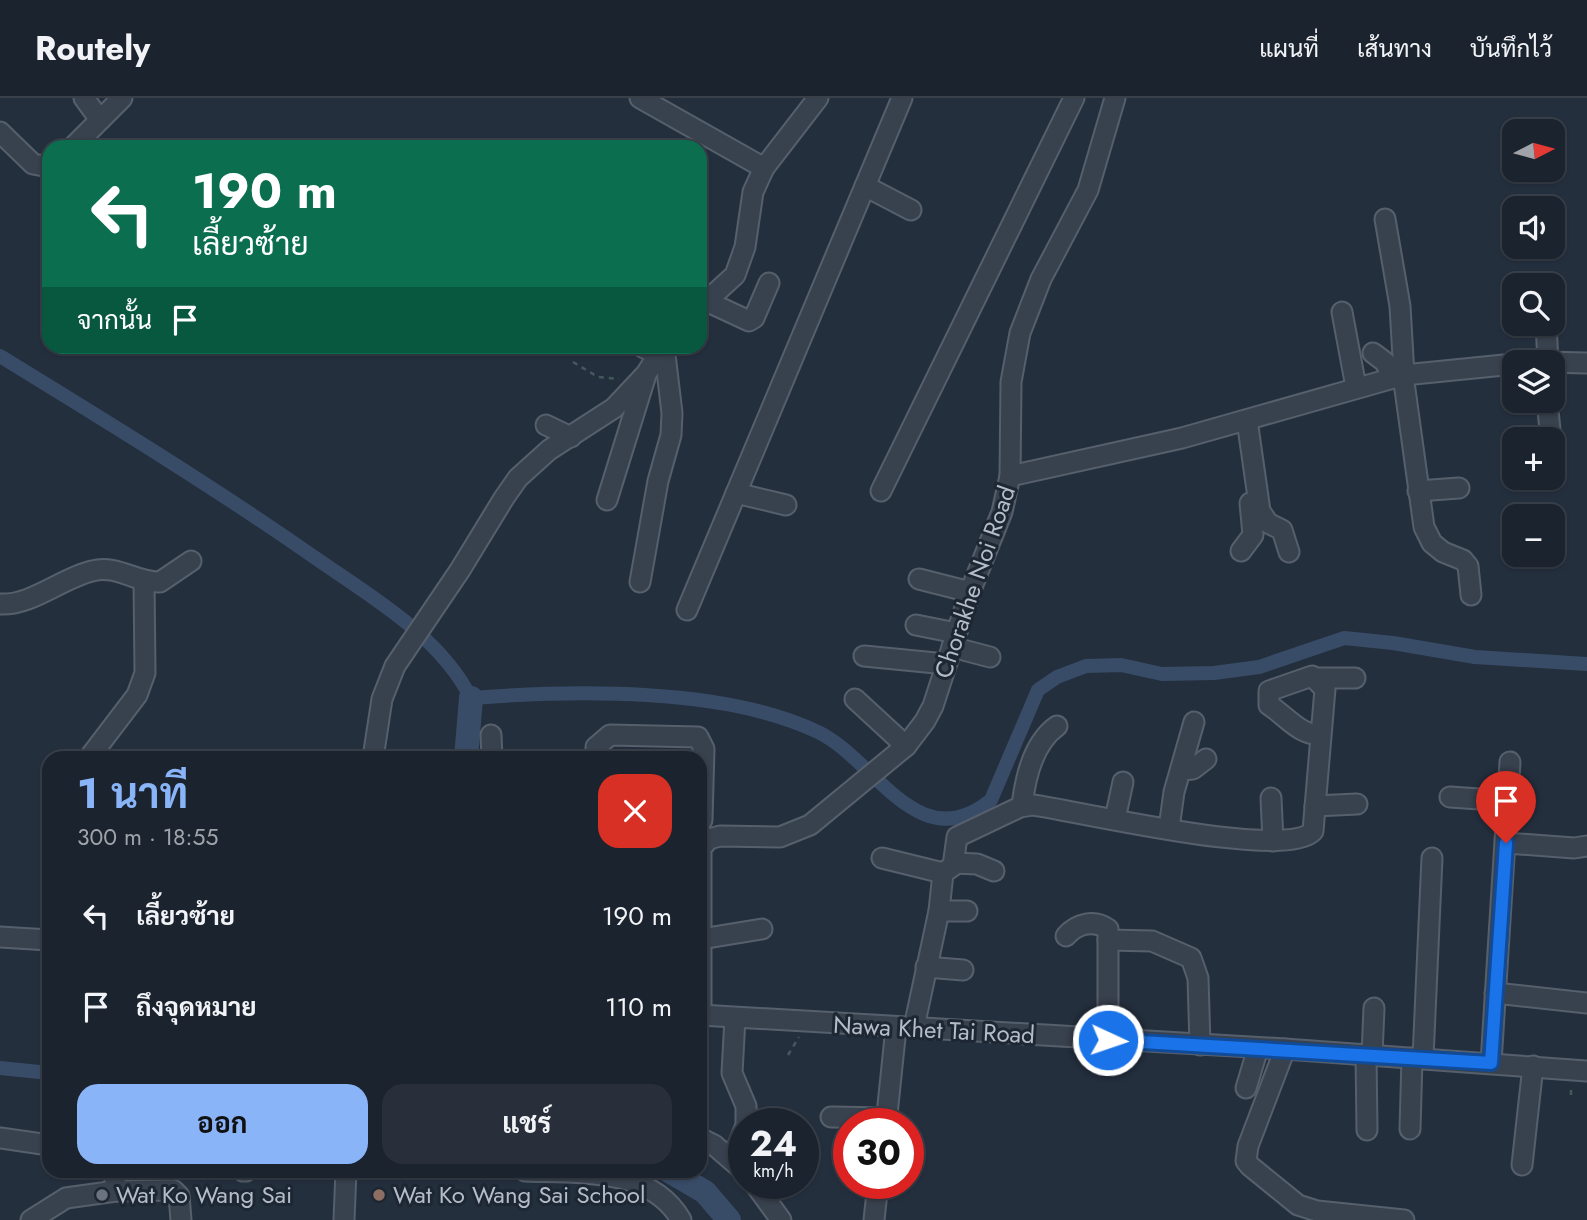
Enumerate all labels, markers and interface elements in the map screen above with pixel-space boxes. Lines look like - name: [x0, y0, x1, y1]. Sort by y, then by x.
- text: Routely: [35, 25, 150, 72]
- text: แผนที่: [1259, 31, 1319, 66]
- text: เส้นทาง: [1357, 31, 1432, 66]
- text: บันทึกไว้: [1470, 31, 1552, 66]
- north arrow: [1502, 119, 1564, 182]
- map controls: [1502, 119, 1565, 567]
- text: 190 m: [192, 156, 337, 226]
- icon: left: [77, 168, 168, 259]
- button: sound: [1502, 196, 1565, 259]
- text: เลี้ยวซ้าย: [192, 221, 309, 267]
- button: search: [1502, 273, 1565, 336]
- text: จากนั้น: [77, 301, 152, 339]
- icon: arrive: [166, 301, 204, 339]
- button: layers: [1502, 350, 1565, 413]
- button: +: [1502, 427, 1565, 490]
- street label: Chorakhe Noi Road: [925, 481, 1024, 683]
- button: −: [1502, 504, 1565, 567]
- text: 1 นาที: [77, 763, 188, 824]
- pin: [1476, 771, 1536, 843]
- button: close: [598, 774, 672, 848]
- icon: arrive: [1487, 782, 1525, 820]
- text: 300 m · 18:55: [77, 820, 218, 854]
- icon: left: [77, 897, 115, 935]
- text: เลี้ยวซ้าย: [136, 897, 235, 935]
- text: 190 m: [602, 897, 672, 935]
- icon: arrive: [77, 988, 115, 1026]
- text: ถึงจุดหมาย: [136, 988, 257, 1026]
- text: 110 m: [605, 988, 672, 1026]
- position arrow: [1071, 1003, 1145, 1077]
- street label: Nawa Khet Tai Road: [832, 1007, 1036, 1052]
- button: ออก: [77, 1084, 368, 1164]
- button: แชร์: [382, 1084, 672, 1164]
- speed limit sign: 30: [833, 1108, 924, 1199]
- text: 24: [750, 1119, 797, 1169]
- text: km/h: [753, 1158, 794, 1184]
- place label: Wat Ko Wang Sai: [116, 1177, 292, 1212]
- place label: Wat Ko Wang Sai School: [393, 1177, 645, 1212]
- marker: Wat Ko Wang Sai: [94, 1187, 110, 1203]
- marker: Wat Ko Wang Sai School: [371, 1187, 387, 1203]

